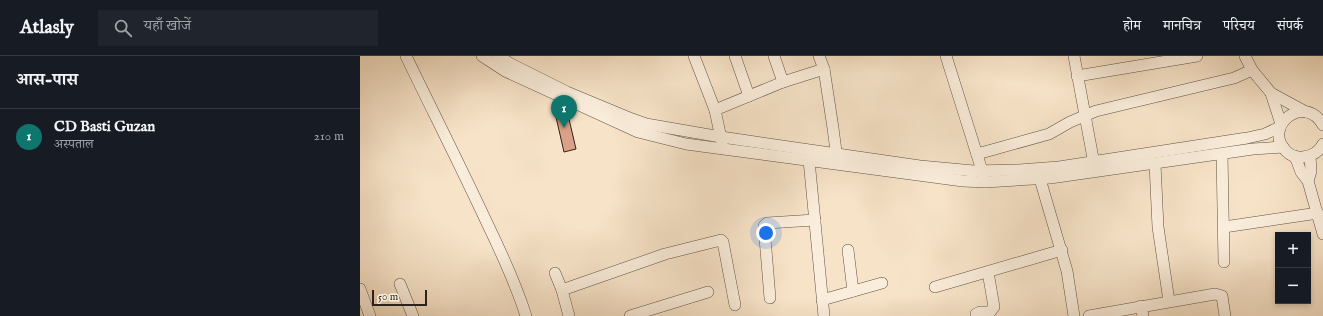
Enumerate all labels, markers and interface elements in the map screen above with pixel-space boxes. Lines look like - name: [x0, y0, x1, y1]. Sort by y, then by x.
- search box: [98, 10, 378, 46]
- text: Atlasly: [20, 16, 74, 40]
- text: यहाँ खोजें: [144, 16, 191, 35]
- icon: search: [112, 17, 134, 39]
- text: होम: [1123, 17, 1141, 35]
- text: मानचित्र: [1163, 17, 1201, 35]
- text: परिचय: [1223, 17, 1255, 35]
- text: संपर्क: [1277, 17, 1303, 35]
- text: आस-पास: [16, 70, 78, 91]
- pin: 1: [551, 95, 577, 128]
- text: CD Basti Guzan: [54, 117, 155, 136]
- text: 1: [27, 128, 31, 145]
- text: 210 m: [314, 128, 344, 145]
- text: अस्पताल: [54, 136, 94, 153]
- your location: [756, 223, 776, 243]
- map controls: [1275, 232, 1311, 304]
- button: +: [1275, 232, 1311, 268]
- button: −: [1275, 268, 1311, 304]
- scale bar: [372, 288, 427, 307]
- text: 50 m: [378, 290, 398, 304]

